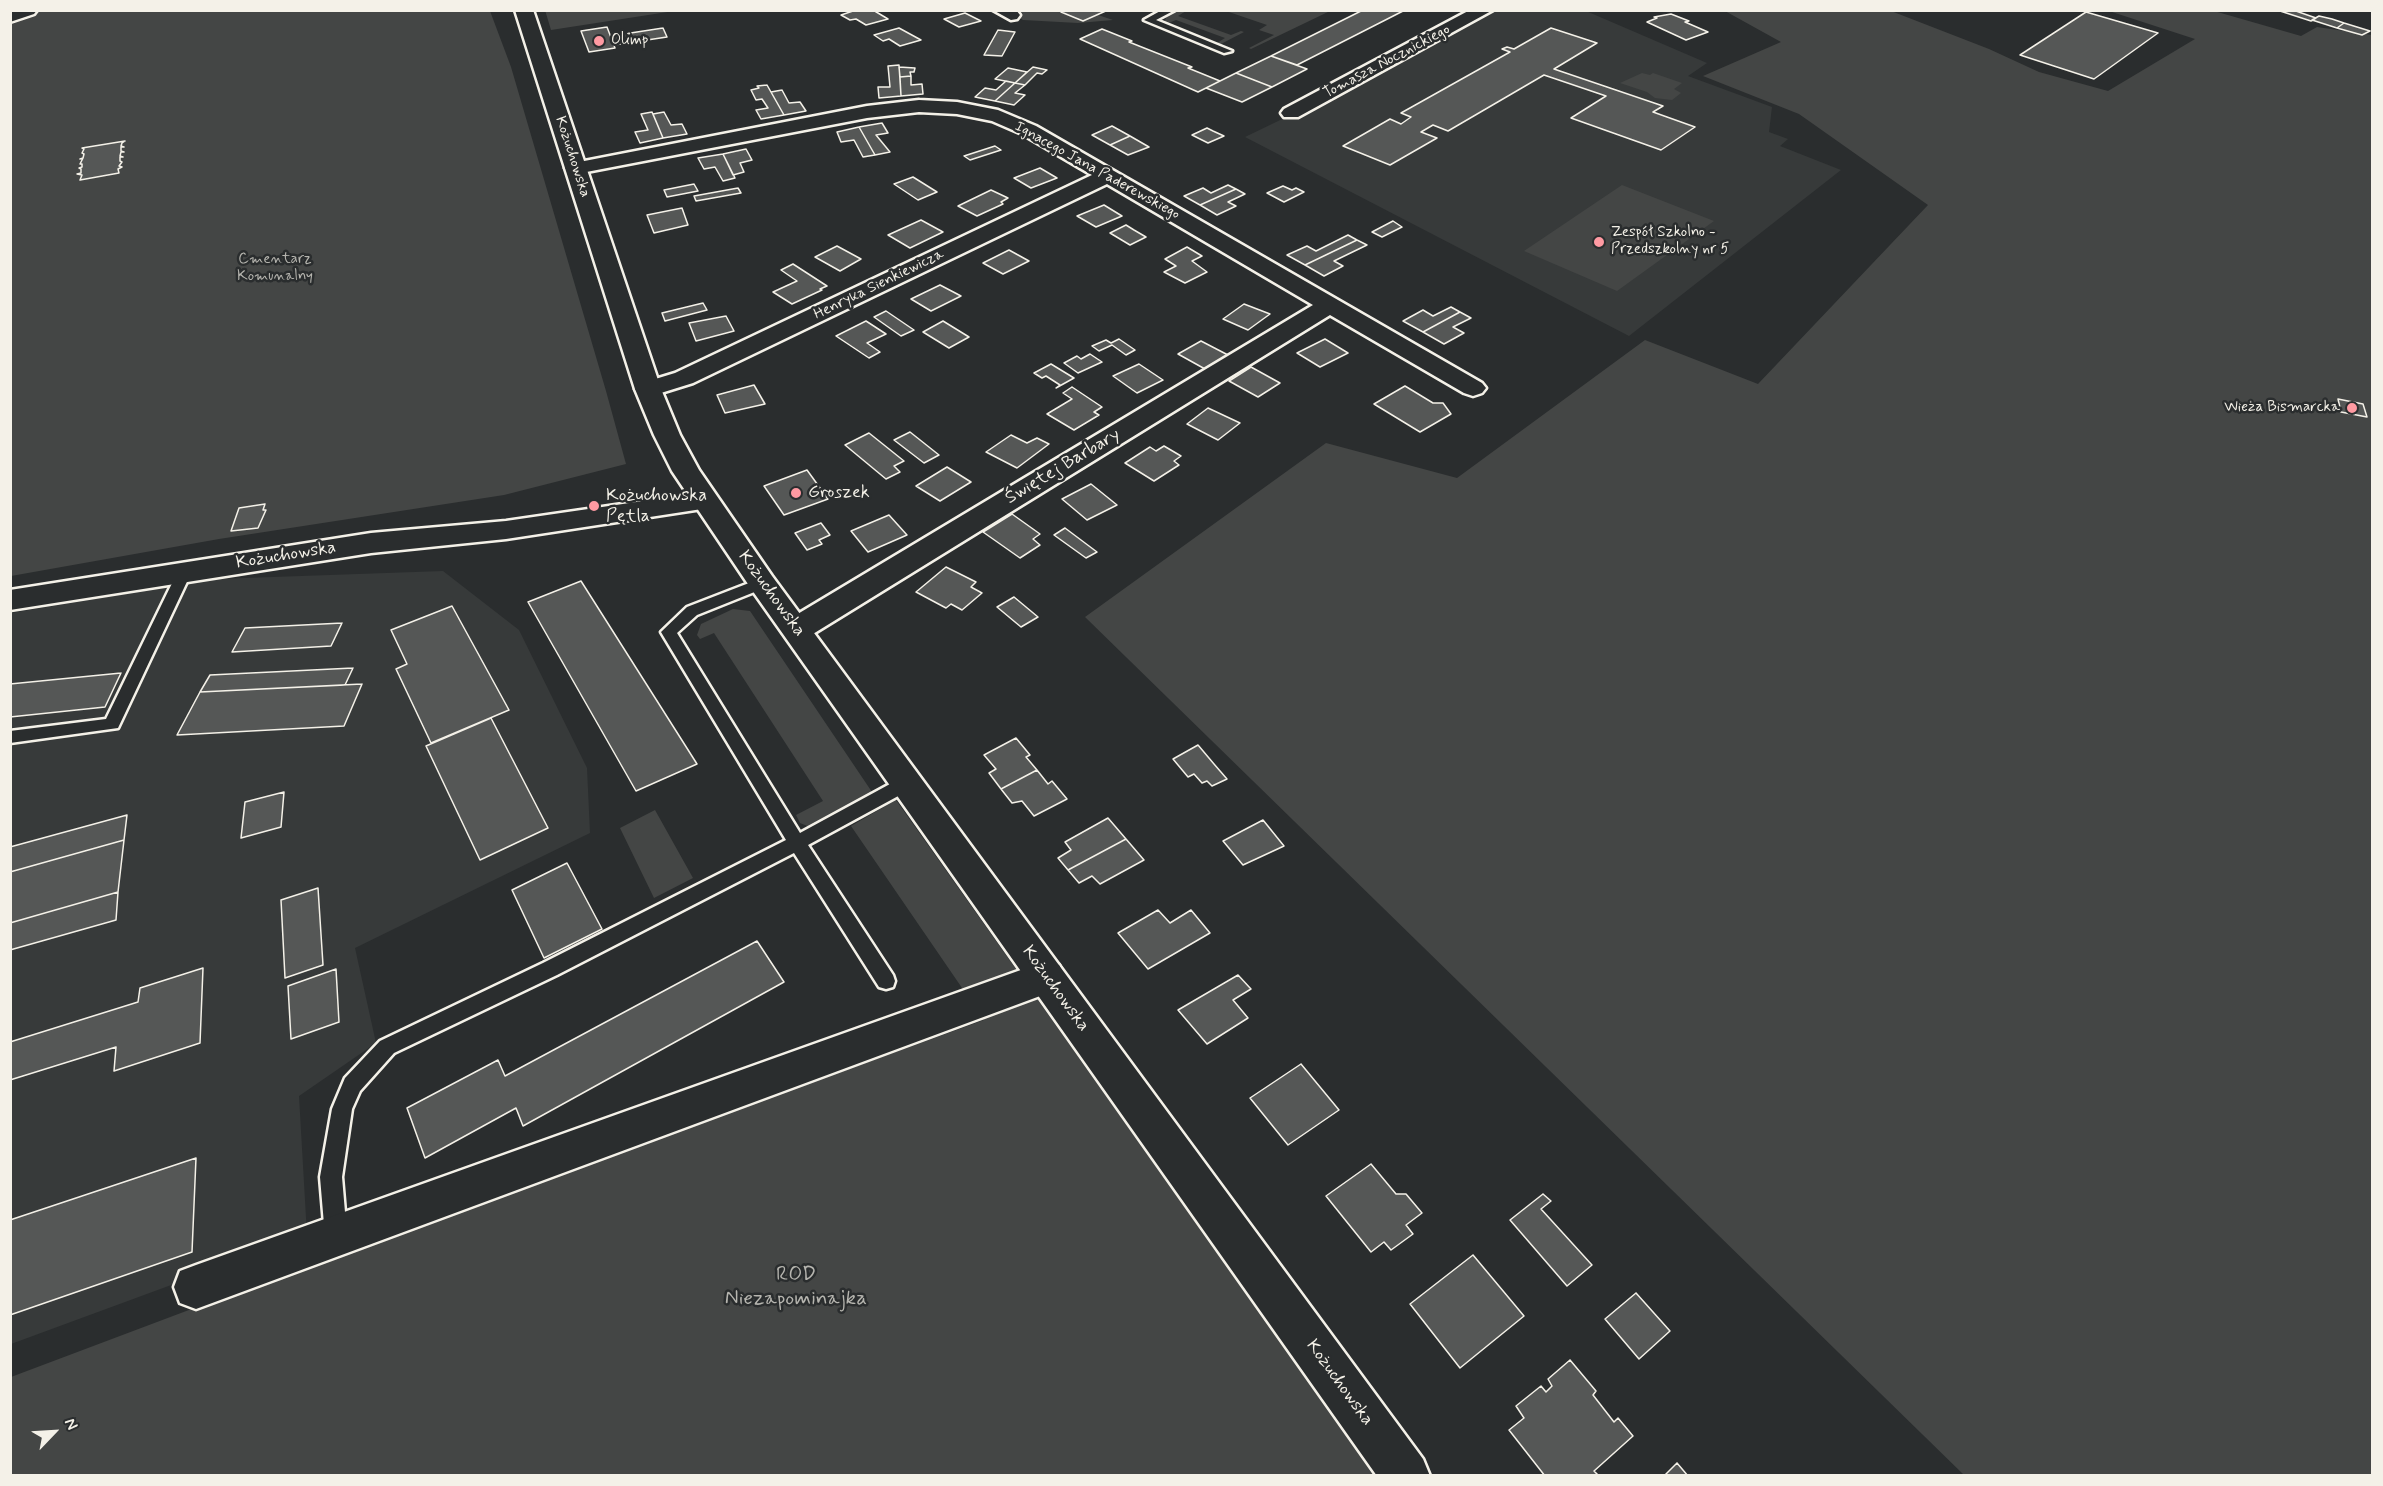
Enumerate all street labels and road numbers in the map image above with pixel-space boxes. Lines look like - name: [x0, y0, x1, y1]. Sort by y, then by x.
- street label: Tomasza Nocznickiego: [1321, 21, 1453, 103]
- street label: Kożuchowska: [550, 114, 594, 200]
- street label: Ignacego Jana Paderewskiego: [1011, 118, 1183, 224]
- street label: Henryka Sienkiewicza: [811, 246, 947, 324]
- street label: Świętej Barbary: [1002, 424, 1124, 510]
- street label: Kożuchowska: [234, 537, 338, 575]
- street label: Kożuchowska: [733, 547, 809, 641]
- street label: Kożuchowska: [1017, 942, 1093, 1036]
- street label: Kożuchowska: [1301, 1336, 1377, 1430]

